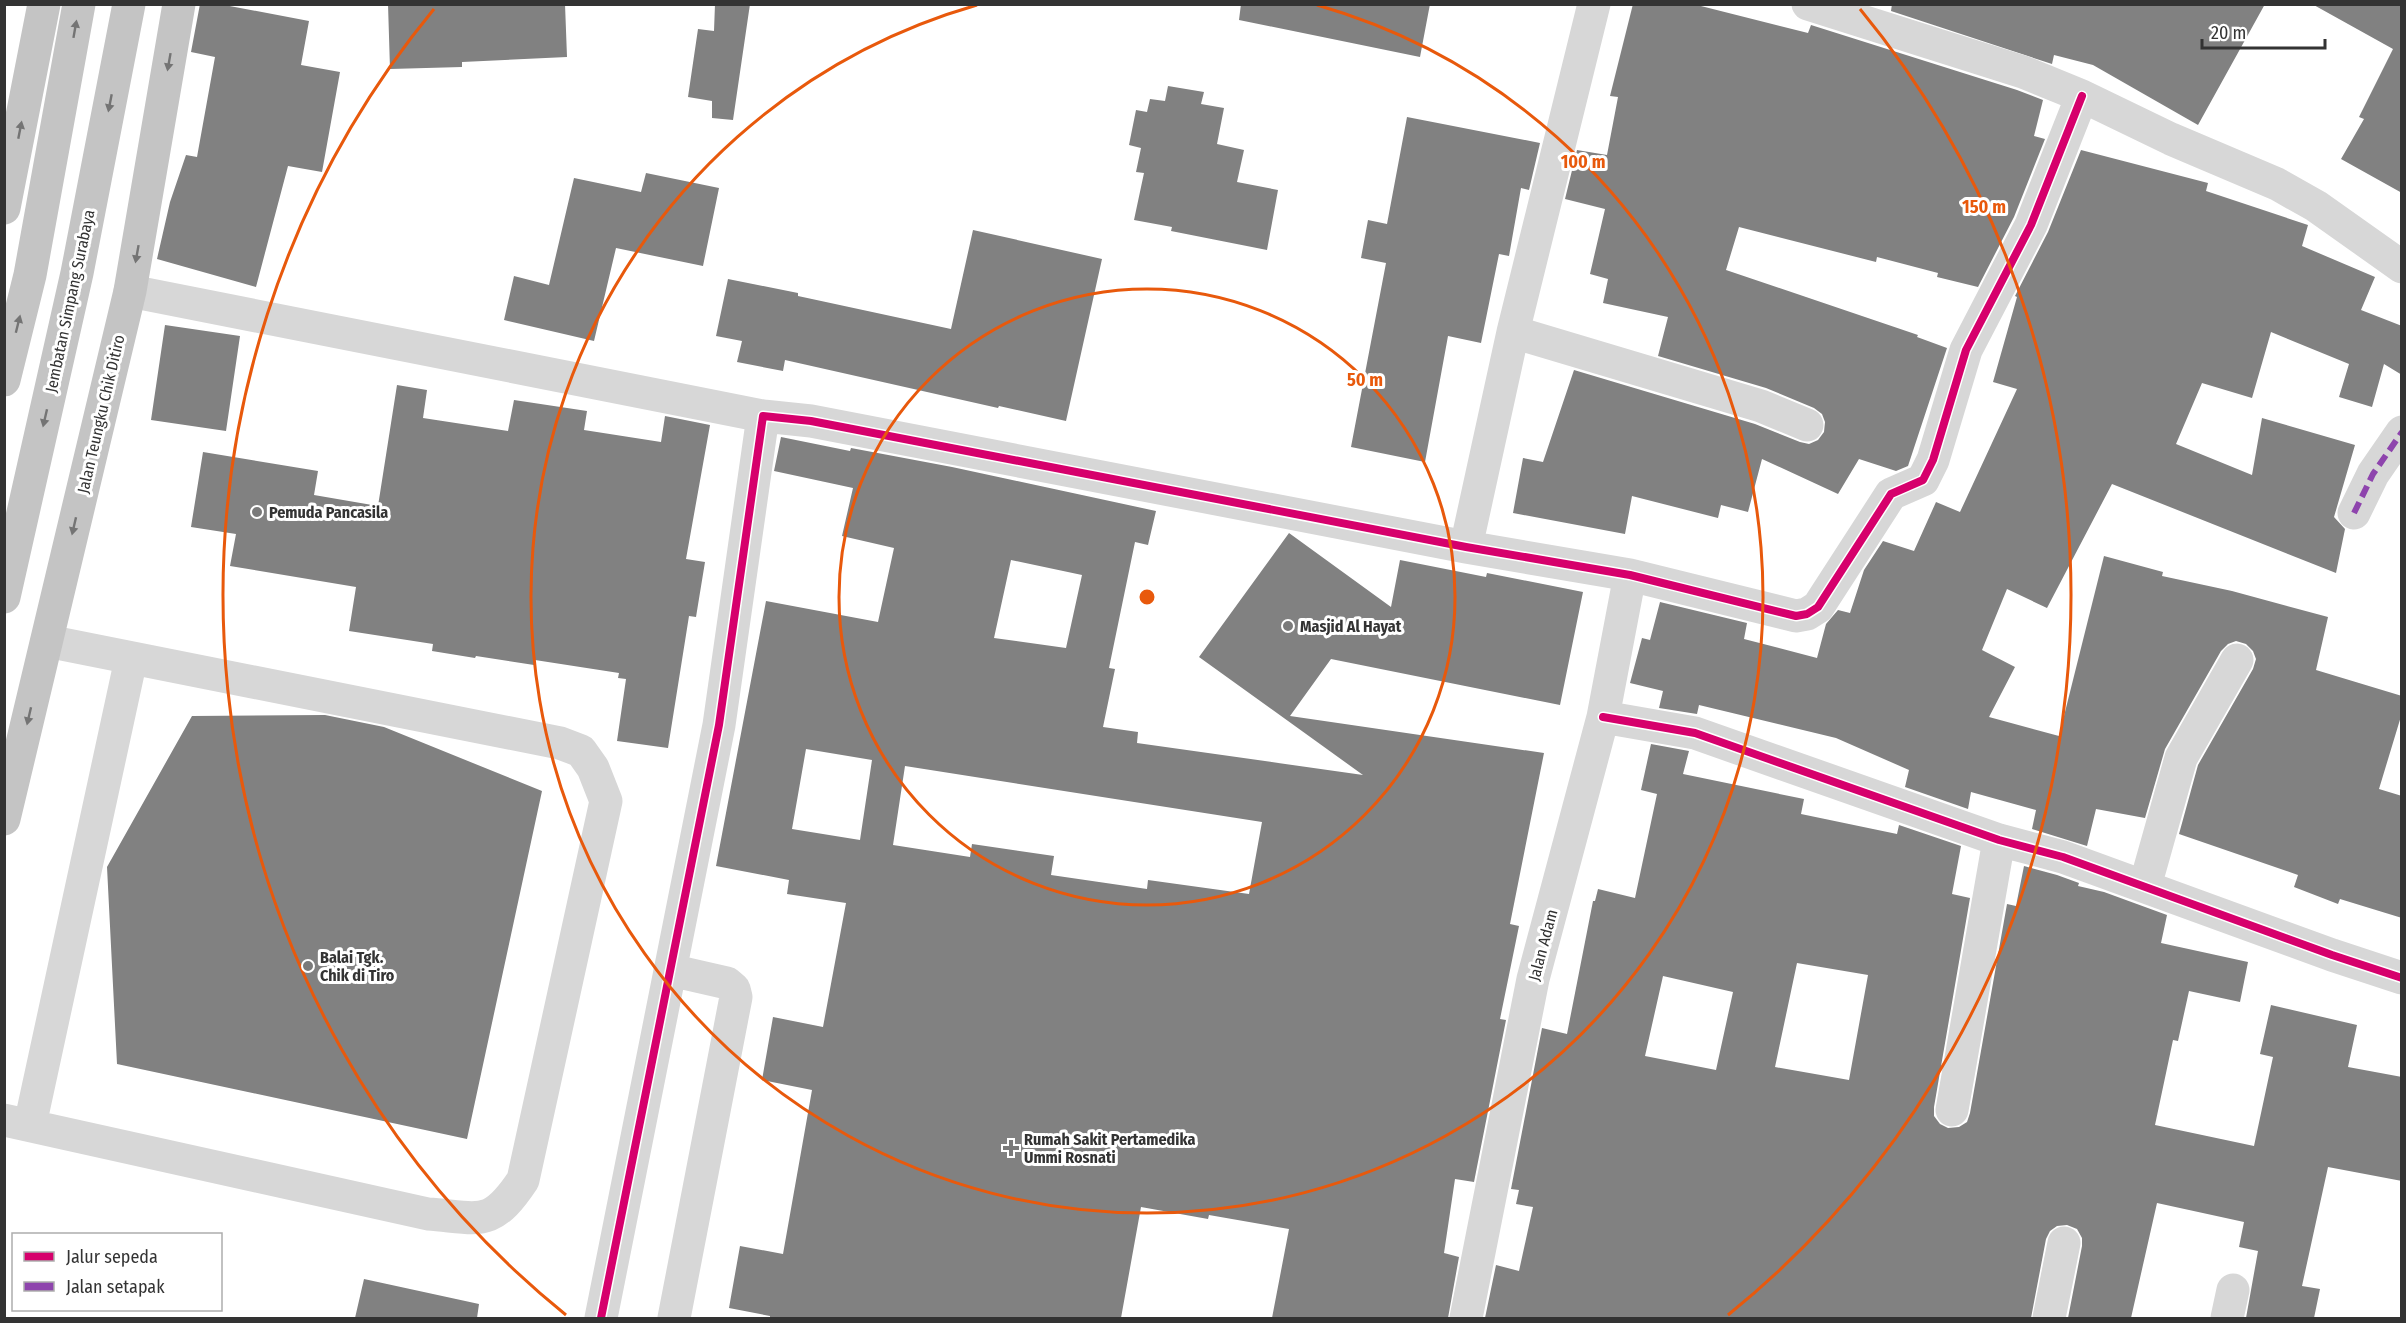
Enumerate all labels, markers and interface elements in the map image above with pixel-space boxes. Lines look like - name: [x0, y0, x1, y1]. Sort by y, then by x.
- scale bar: [2202, 12, 2325, 50]
- one-way arrow: [71, 19, 80, 38]
- text: 20 m: [2211, 22, 2246, 44]
- one-way arrow: [164, 53, 173, 72]
- one-way arrow: [105, 94, 114, 113]
- one-way arrow: [16, 121, 25, 140]
- text: 100 m: [1561, 151, 1605, 173]
- text: 150 m: [1962, 196, 2006, 218]
- street label: Jembatan Simpang Surabaya: [41, 208, 99, 394]
- one-way arrow: [132, 245, 141, 264]
- one-way arrow: [14, 314, 24, 333]
- street label: Jalan Teungku Chik Ditiro: [73, 333, 129, 495]
- text: 50 m: [1347, 369, 1383, 391]
- one-way arrow: [40, 408, 49, 427]
- place label: Pemuda Pancasila: [269, 503, 388, 522]
- marker: Pemuda Pancasila: [250, 505, 264, 519]
- one-way arrow: [69, 517, 78, 536]
- centre of rings: [1137, 587, 1157, 607]
- place label: Masjid Al Hayat: [1300, 617, 1402, 636]
- marker: Masjid Al Hayat: [1281, 619, 1295, 633]
- one-way arrow: [23, 707, 33, 725]
- street label: Jalan Adam: [1524, 907, 1562, 983]
- place label: Balai Tgk. Chik di Tiro: [320, 948, 395, 985]
- marker: Balai Tgk. Chik di Tiro: [301, 959, 315, 973]
- place label: Rumah Sakit Pertamedika Ummi Rosnati: [1024, 1130, 1195, 1167]
- marker: Rumah Sakit Pertamedika Ummi Rosnati: [1002, 1139, 1020, 1157]
- legend: [12, 1233, 222, 1311]
- text: Jalur sepeda: [66, 1246, 158, 1268]
- text: Jalan setapak: [66, 1276, 165, 1298]

